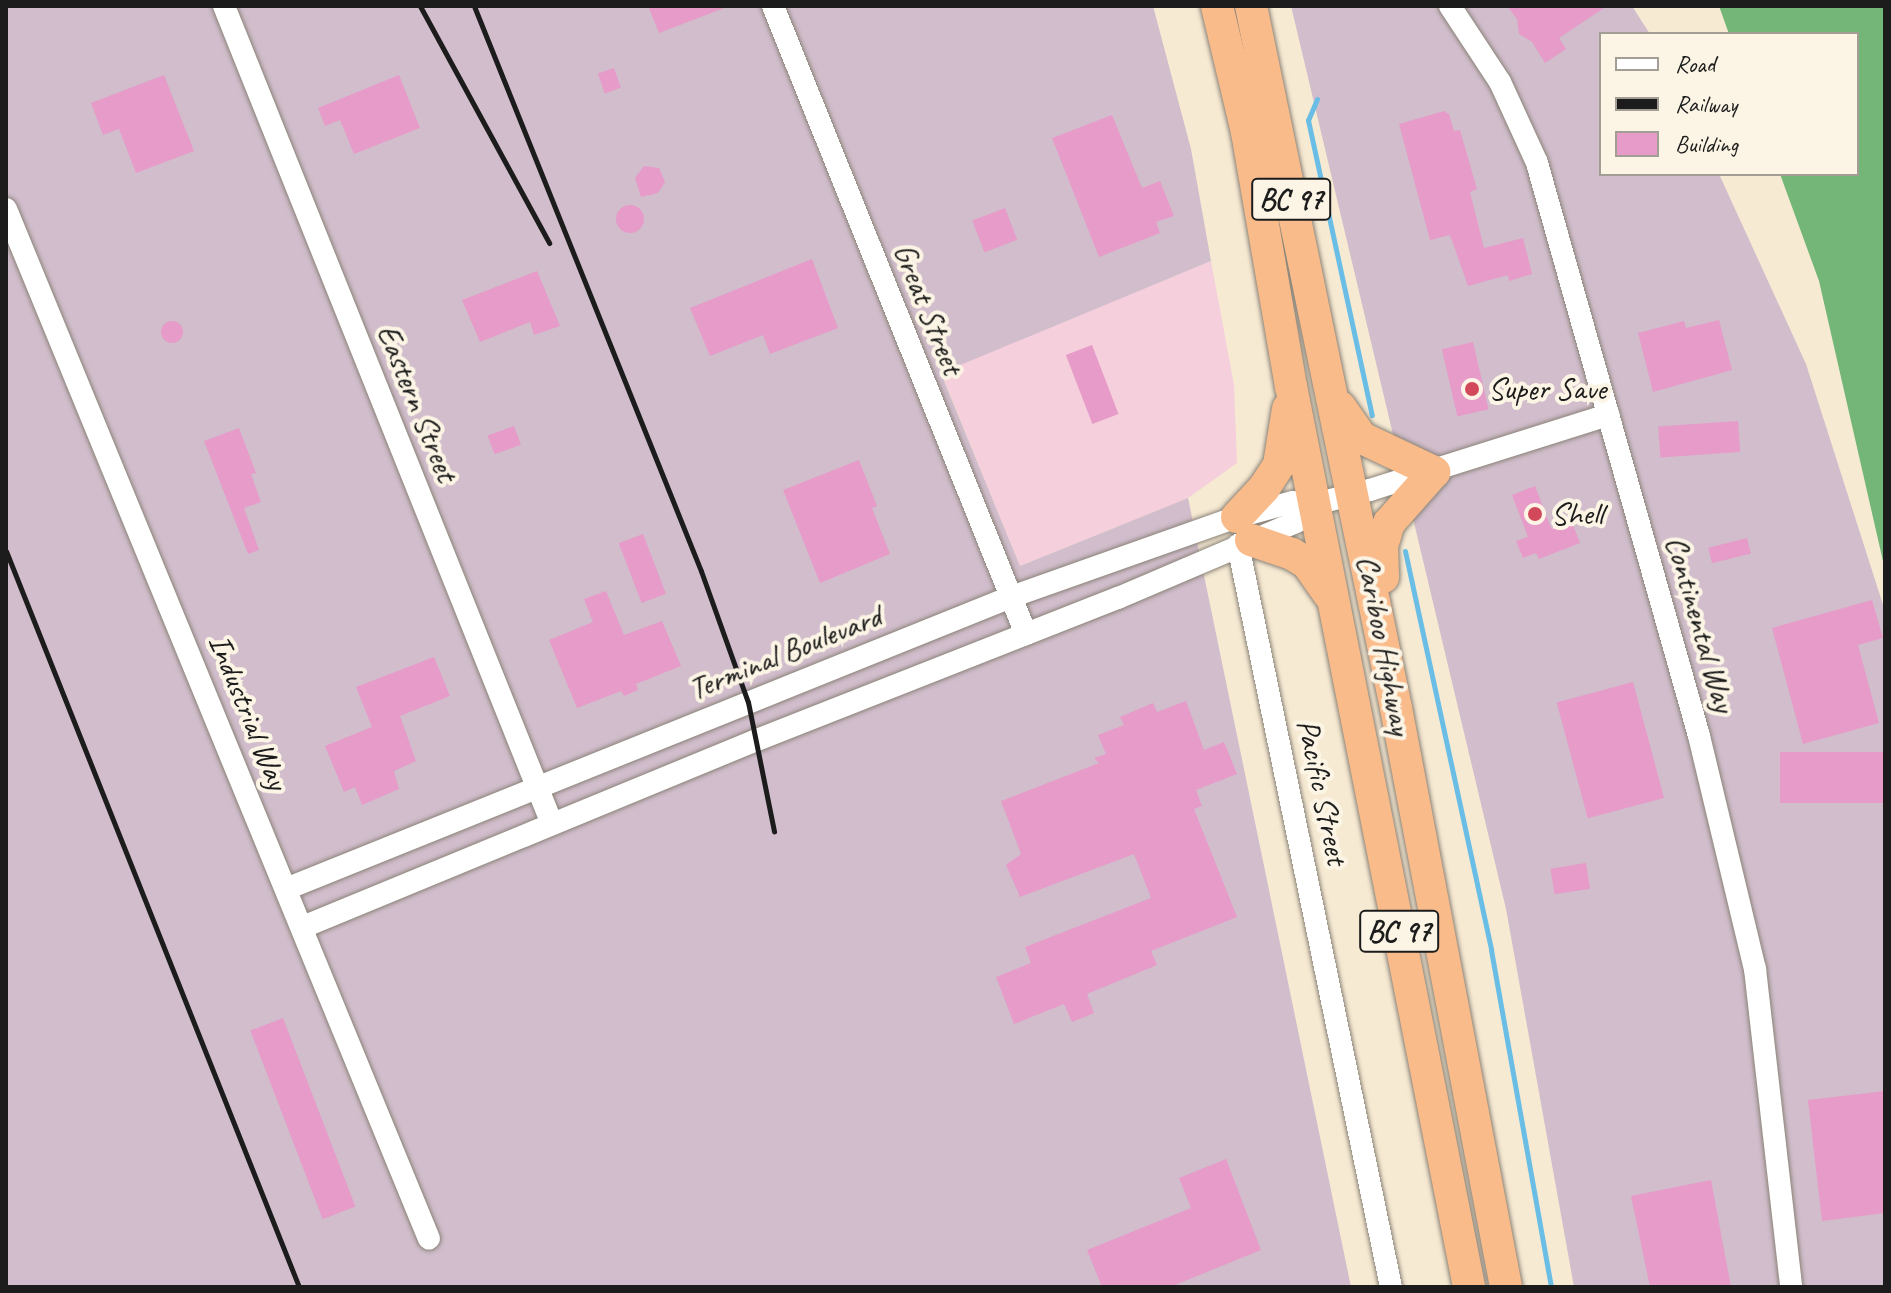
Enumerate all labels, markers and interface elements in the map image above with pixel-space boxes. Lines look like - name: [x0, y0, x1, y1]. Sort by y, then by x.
- legend: [1599, 32, 1859, 176]
- text: Road: [1675, 49, 1715, 79]
- text: Railway: [1675, 89, 1737, 119]
- text: Building: [1675, 129, 1738, 159]
- road number: BC 97: [1251, 173, 1331, 225]
- street label: Great Street: [884, 238, 972, 380]
- street label: Eastern Street: [368, 319, 466, 487]
- place label: Super Save: [1488, 370, 1606, 408]
- marker: Super Save: [1463, 380, 1481, 398]
- place label: Shell: [1551, 495, 1603, 533]
- marker: Shell: [1526, 505, 1544, 523]
- street label: Continental Way: [1657, 531, 1743, 717]
- street label: Cariboo Highway: [1348, 552, 1420, 738]
- street label: Terminal Boulevard: [683, 597, 887, 709]
- street label: Industrial Way: [200, 629, 296, 795]
- street label: Pacific Street: [1288, 716, 1356, 868]
- road number: BC 97: [1359, 905, 1439, 957]

